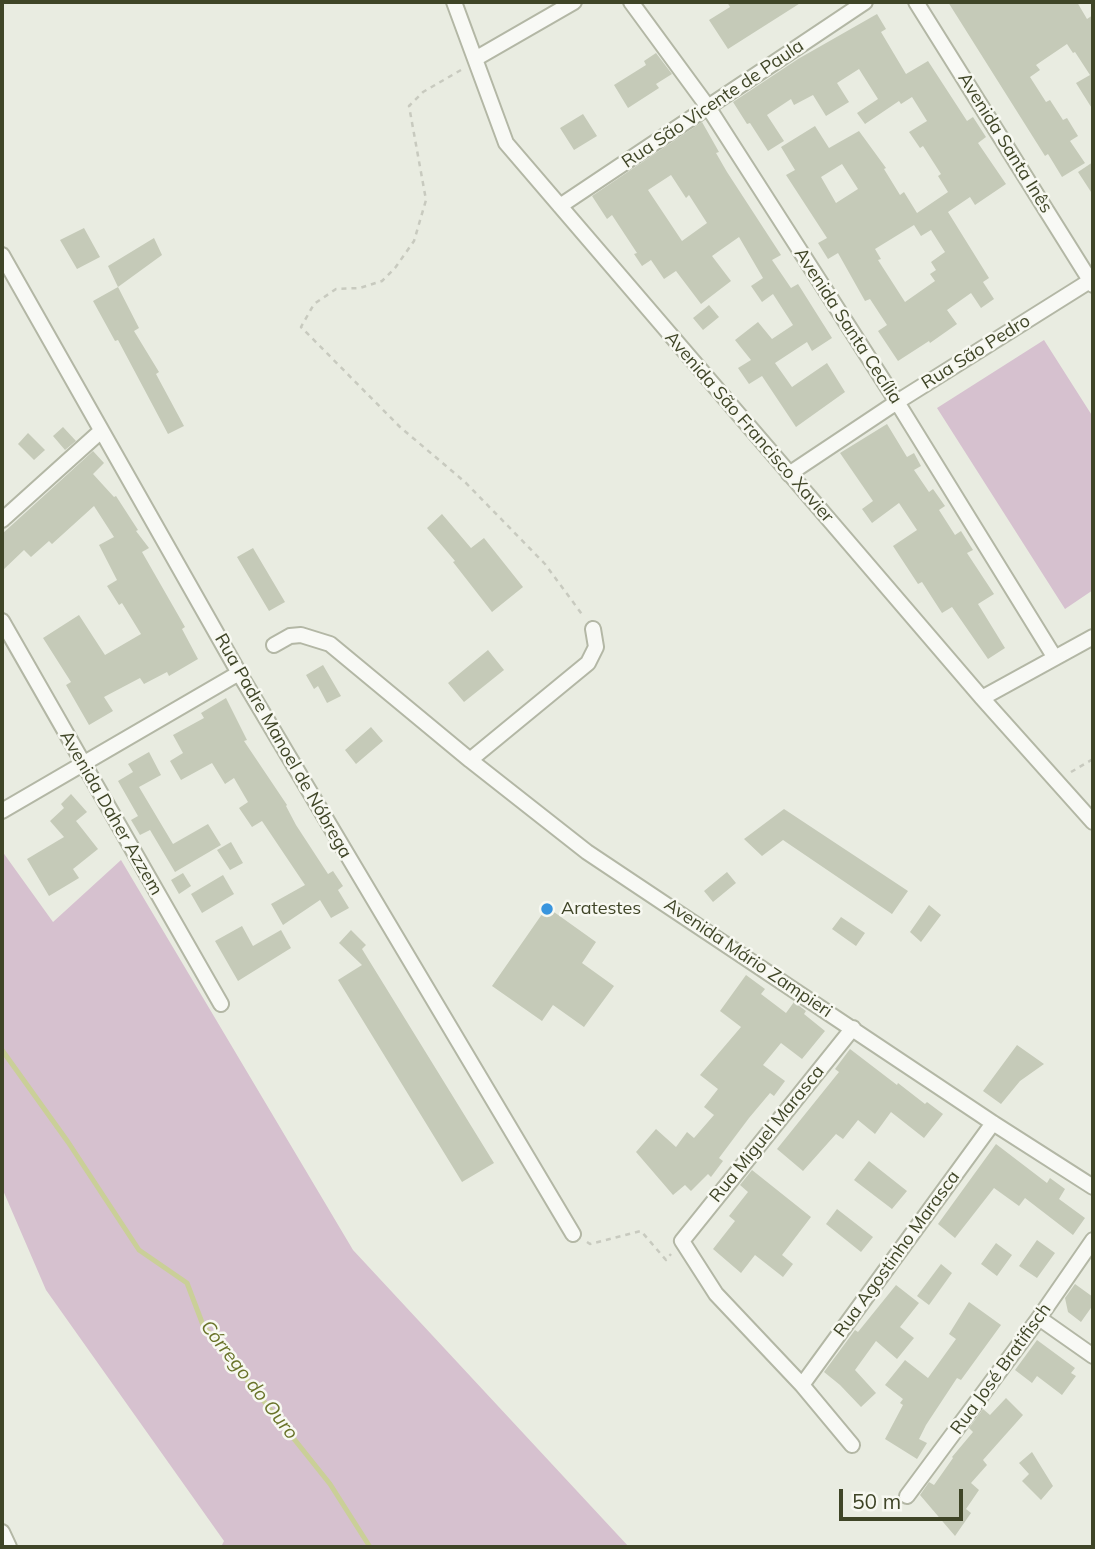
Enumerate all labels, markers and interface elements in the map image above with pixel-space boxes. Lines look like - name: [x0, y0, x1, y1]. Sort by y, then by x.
- street label: Rua São Vicente de Paula: [618, 35, 808, 173]
- street label: Avenida Santa Inês: [953, 69, 1057, 217]
- street label: Avenida Santa Cecília: [789, 244, 907, 408]
- street label: Rua São Pedro: [918, 310, 1034, 394]
- street label: Avenida São Francisco Xavier: [660, 327, 838, 527]
- street label: Rua Padre Manoel de Nóbrega: [210, 630, 356, 862]
- street label: Avenida Daher Azzem: [55, 727, 167, 899]
- street label: Avenida Mário Zampieri: [660, 894, 836, 1022]
- place label: Aratestes: [561, 898, 641, 920]
- marker: Aratestes: [539, 901, 555, 917]
- street label: Rua Miguel Marasca: [705, 1061, 829, 1207]
- street label: Rua Agostinho Marasca: [829, 1167, 965, 1341]
- street label: Rua José Bratifisch: [946, 1299, 1056, 1439]
- water label: Córrego do Ouro: [195, 1316, 303, 1444]
- scale bar: [843, 1476, 967, 1520]
- text: 50 m: [852, 1488, 901, 1514]

